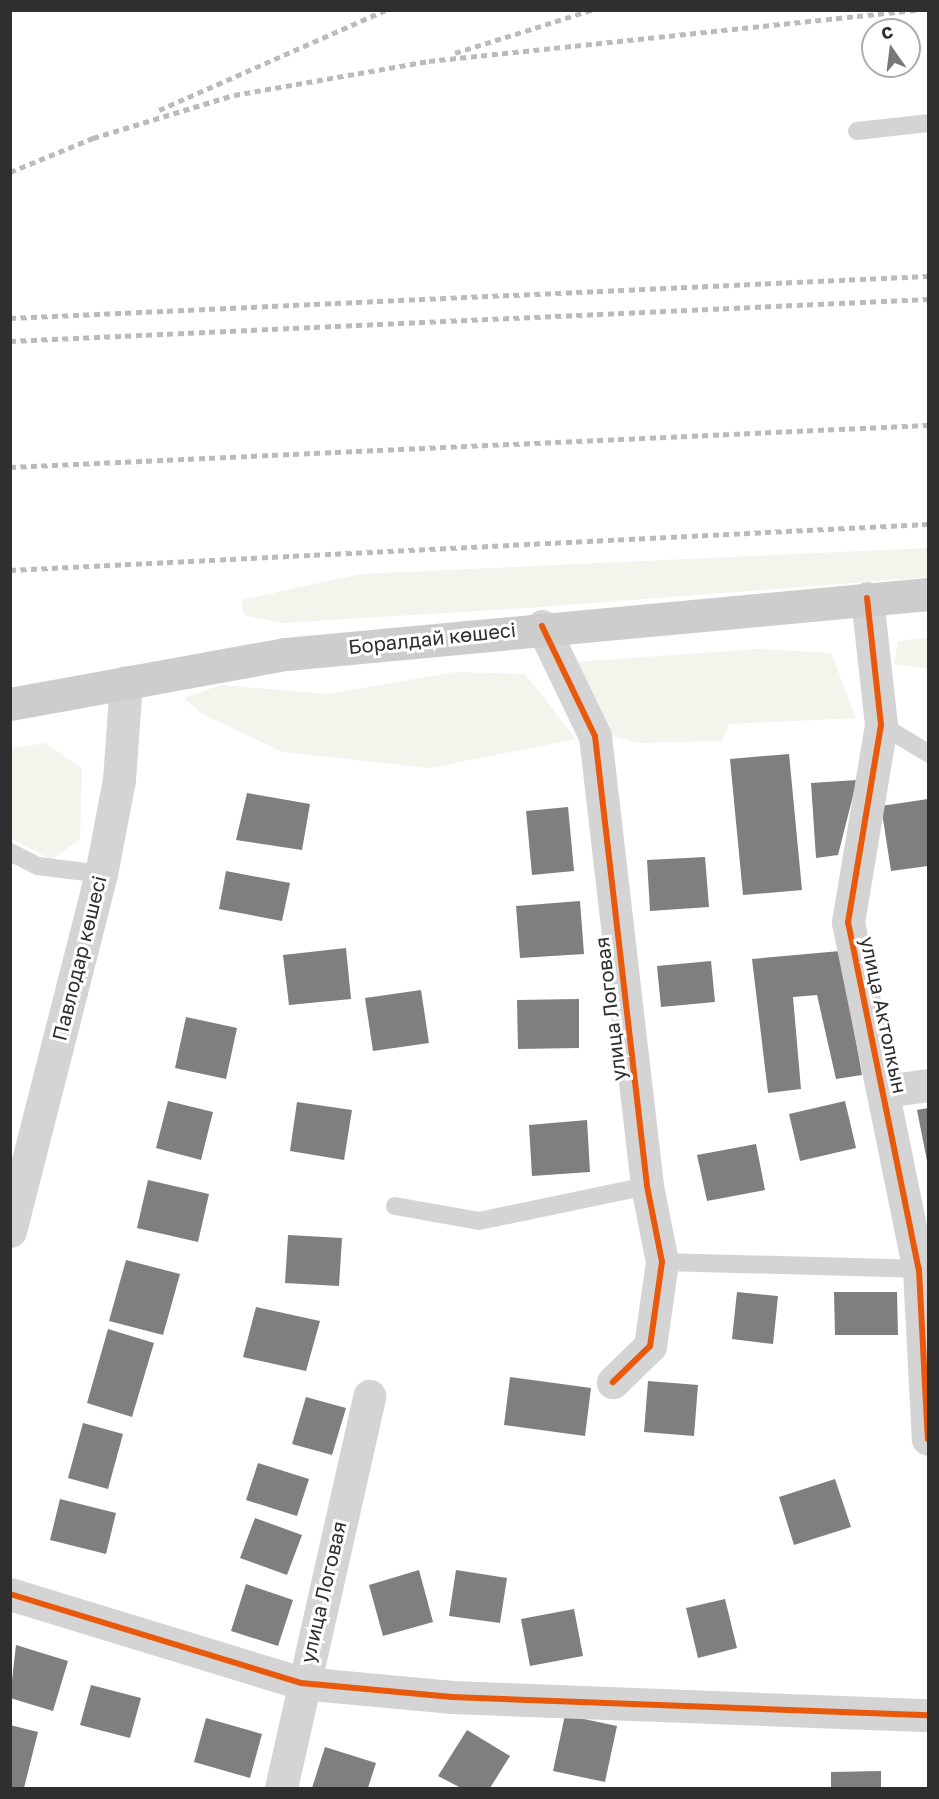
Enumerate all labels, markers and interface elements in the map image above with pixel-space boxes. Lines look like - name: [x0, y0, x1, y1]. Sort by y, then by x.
- north arrow: [861, 18, 921, 78]
- text: С: [879, 21, 895, 44]
- street label: Боралдай көшесі: [347, 617, 517, 659]
- street label: Павлодар көшесі: [47, 873, 111, 1043]
- street label: улица Актолкын: [856, 934, 912, 1096]
- street label: улица Логовая: [589, 936, 631, 1082]
- street label: улица Логовая: [295, 1519, 351, 1665]

